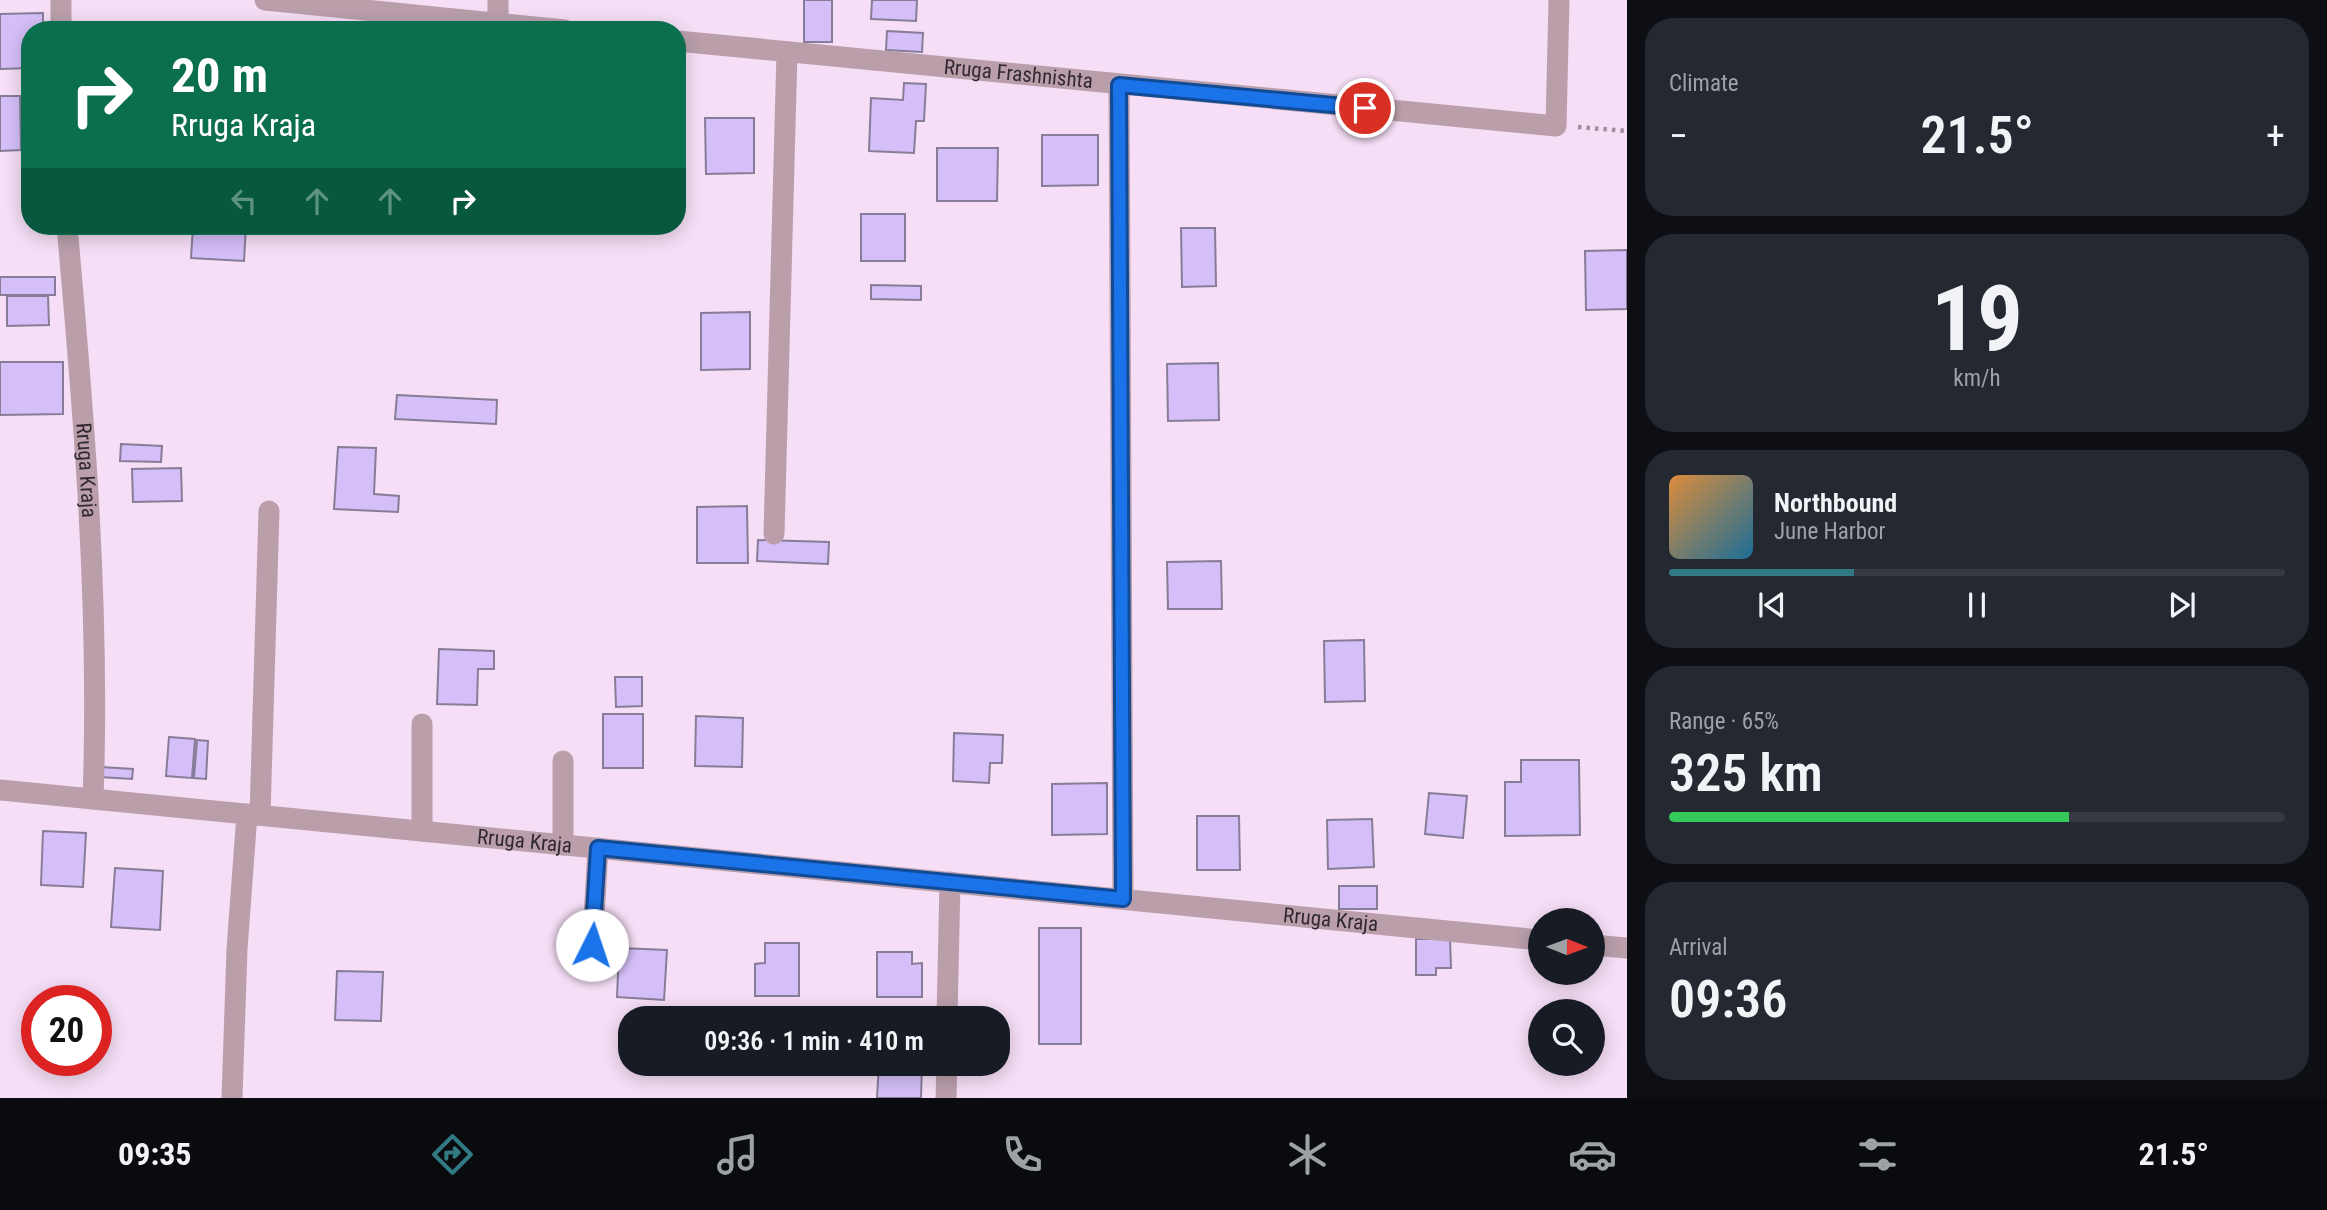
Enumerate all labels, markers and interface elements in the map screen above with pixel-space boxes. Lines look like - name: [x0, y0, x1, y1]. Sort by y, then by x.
- text: 20 m: [171, 47, 268, 104]
- icon: right: [56, 49, 147, 140]
- street label: Rruga Frashnishta: [943, 55, 1094, 93]
- text: Climate: [1669, 70, 1739, 97]
- pin: [1335, 78, 1395, 138]
- icon: arrive: [1346, 89, 1384, 127]
- text: 21.5°: [1920, 105, 2034, 166]
- text: Rruga Kraja: [171, 106, 316, 144]
- text: −: [1669, 114, 1688, 158]
- text: +: [2266, 114, 2285, 158]
- icon: left: [225, 182, 263, 220]
- icon: ahead: [298, 182, 336, 220]
- icon: ahead: [371, 182, 409, 220]
- icon: right: [444, 182, 482, 220]
- text: 19: [1931, 266, 2023, 372]
- text: km/h: [1953, 365, 2001, 392]
- street label: Rruga Kraja: [71, 422, 101, 518]
- text: Northbound: [1774, 488, 1897, 518]
- text: June Harbor: [1774, 518, 1886, 545]
- icon: previous: [1753, 586, 1791, 624]
- icon: pause: [1958, 586, 1996, 624]
- icon: next: [2163, 586, 2201, 624]
- text: Range · 65%: [1669, 708, 1779, 735]
- text: 325 km: [1669, 743, 1823, 804]
- street label: Rruga Kraja: [476, 825, 573, 858]
- street label: Rruga Kraja: [1282, 903, 1379, 936]
- position arrow: [555, 908, 629, 982]
- north arrow: [1528, 908, 1605, 985]
- map controls: [1528, 908, 1605, 1076]
- text: Arrival: [1669, 934, 1728, 961]
- text: 09:36: [1669, 969, 1787, 1030]
- speed limit sign: 20: [21, 985, 112, 1076]
- button: search: [1528, 999, 1605, 1076]
- text: 09:36 · 1 min · 410 m: [704, 1026, 924, 1056]
- icon: directions: [428, 1130, 477, 1179]
- icon: music: [713, 1130, 762, 1179]
- icon: phone: [998, 1130, 1047, 1179]
- icon: climate: [1283, 1130, 1332, 1179]
- icon: car: [1568, 1130, 1617, 1179]
- icon: filters: [1853, 1130, 1902, 1179]
- text: 09:35: [118, 1135, 192, 1173]
- text: 21.5°: [2139, 1135, 2209, 1173]

